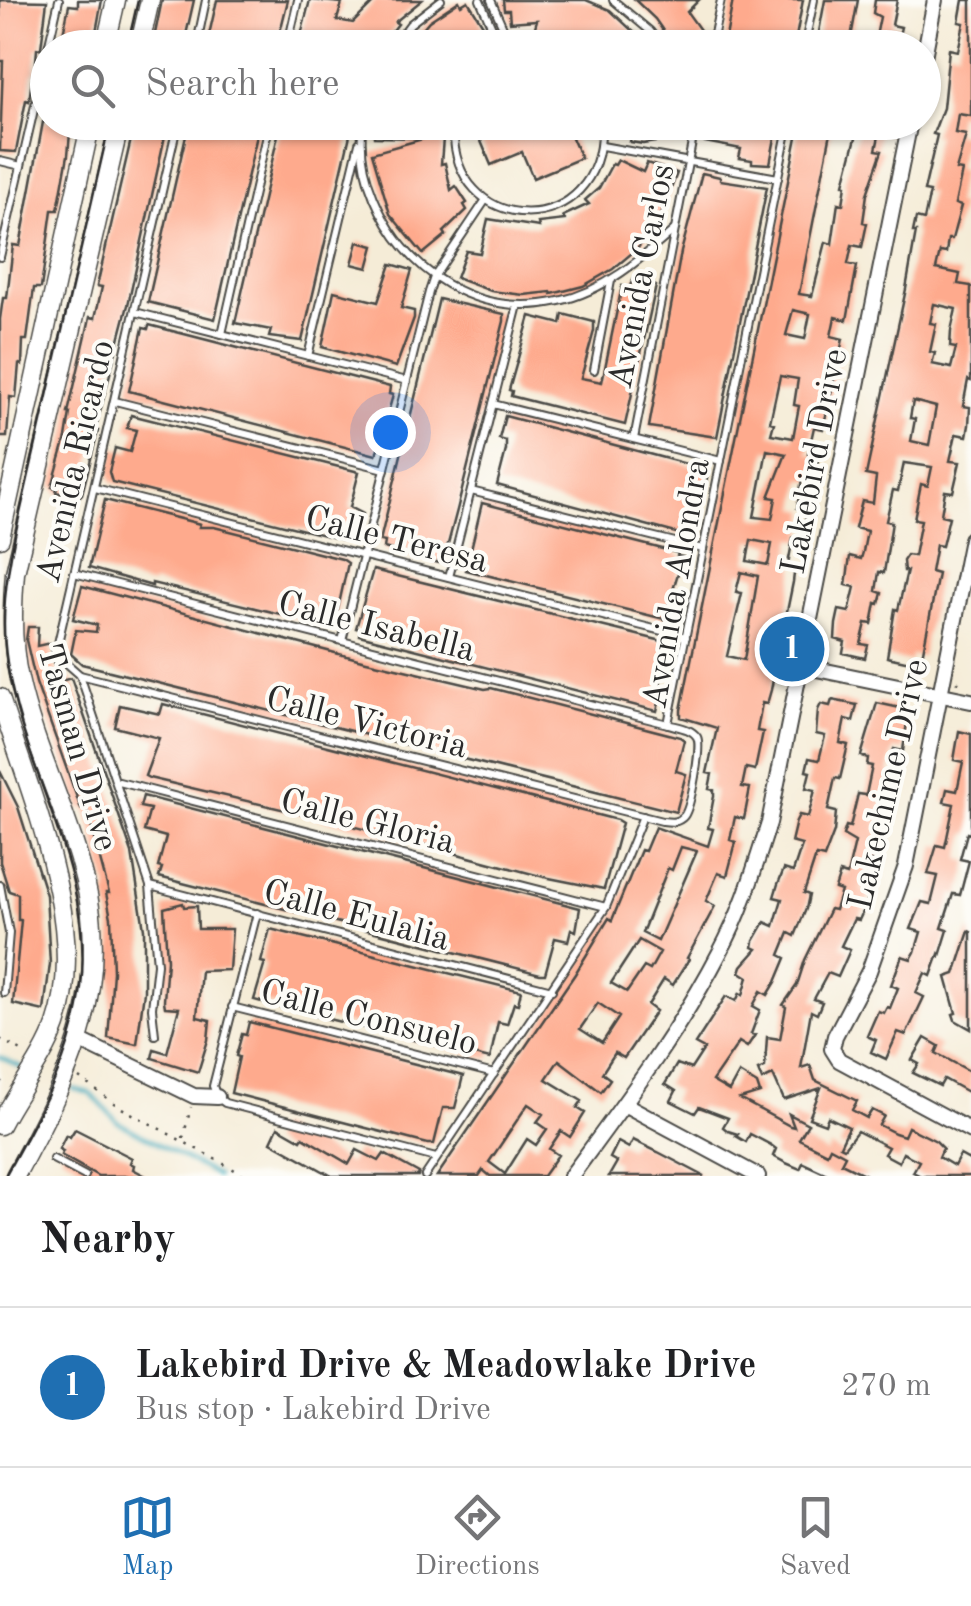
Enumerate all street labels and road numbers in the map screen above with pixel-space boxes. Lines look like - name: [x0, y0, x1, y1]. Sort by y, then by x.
- street label: Avenida Carlos: [603, 161, 681, 392]
- street label: Avenida Ricardo: [31, 337, 121, 586]
- street label: Lakebird Drive: [776, 346, 854, 577]
- street label: Avenida Alondra: [638, 456, 717, 711]
- street label: Calle Teresa: [301, 501, 491, 580]
- street label: Calle Isabella: [274, 586, 479, 669]
- street label: Tasman Drive: [30, 640, 123, 855]
- street label: Lakechime Drive: [844, 656, 935, 913]
- street label: Calle Victoria: [262, 681, 471, 765]
- street label: Calle Gloria: [276, 784, 458, 861]
- street label: Calle Eulalia: [259, 875, 453, 958]
- street label: Calle Consuelo: [256, 975, 480, 1062]

